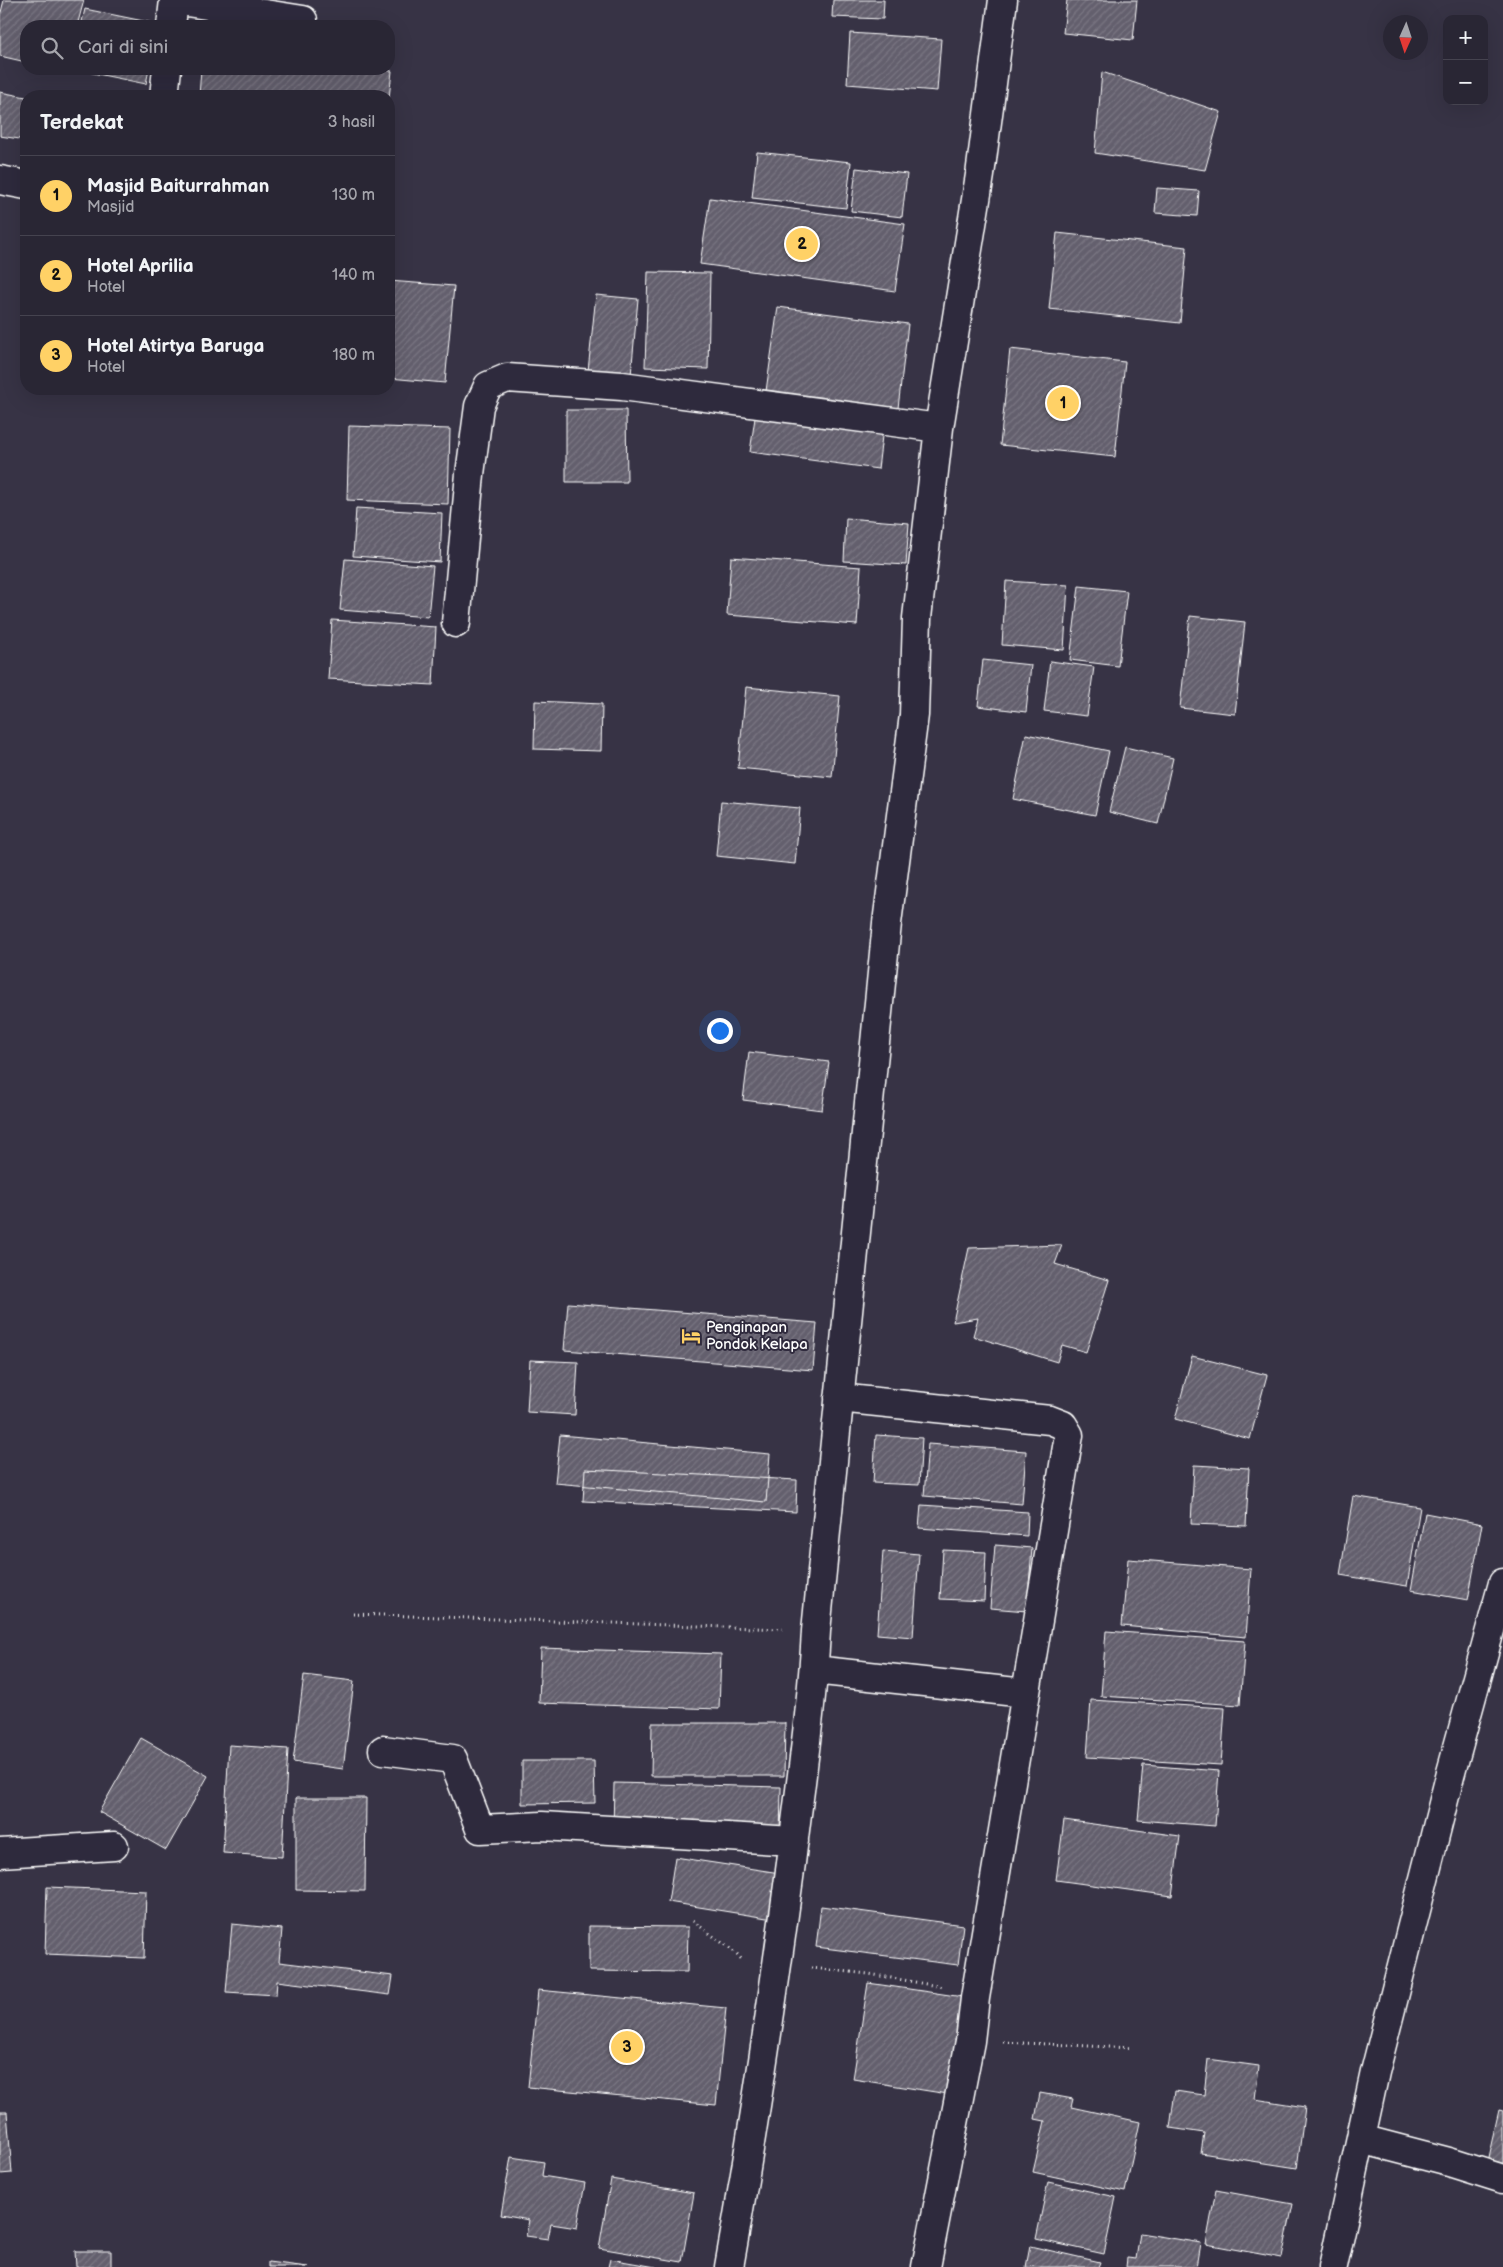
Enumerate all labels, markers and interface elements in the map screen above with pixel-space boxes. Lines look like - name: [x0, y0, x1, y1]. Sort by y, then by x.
- north arrow: [1383, 15, 1428, 60]
- map controls: [1443, 15, 1488, 105]
- button: +: [1443, 15, 1488, 60]
- search box: [20, 20, 395, 75]
- icon: search: [38, 34, 66, 62]
- text: Cari di sini: [78, 36, 168, 59]
- button: −: [1443, 60, 1488, 105]
- text: Terdekat: [40, 110, 124, 135]
- text: 3 hasil: [328, 113, 375, 132]
- text: Masjid Baiturrahman: [87, 175, 269, 198]
- text: 1: [53, 186, 59, 205]
- text: 130 m: [332, 186, 375, 205]
- text: Masjid: [87, 198, 135, 217]
- pin: 2: [786, 225, 818, 263]
- text: Hotel Aprilia: [87, 255, 194, 278]
- text: 2: [51, 266, 61, 285]
- text: 140 m: [332, 266, 375, 285]
- text: Hotel: [87, 278, 125, 297]
- text: Hotel Atirtya Baruga: [87, 335, 264, 358]
- text: 3: [51, 346, 61, 365]
- text: 180 m: [333, 346, 375, 365]
- text: Hotel: [87, 358, 125, 377]
- pin: 1: [1047, 384, 1079, 422]
- your location: [707, 1018, 733, 1044]
- place label: Penginapan Pondok Kelapa: [706, 1318, 808, 1354]
- hotel icon: Penginapan Pondok Kelapa: [680, 1325, 702, 1347]
- pin: 3: [611, 2028, 643, 2066]

